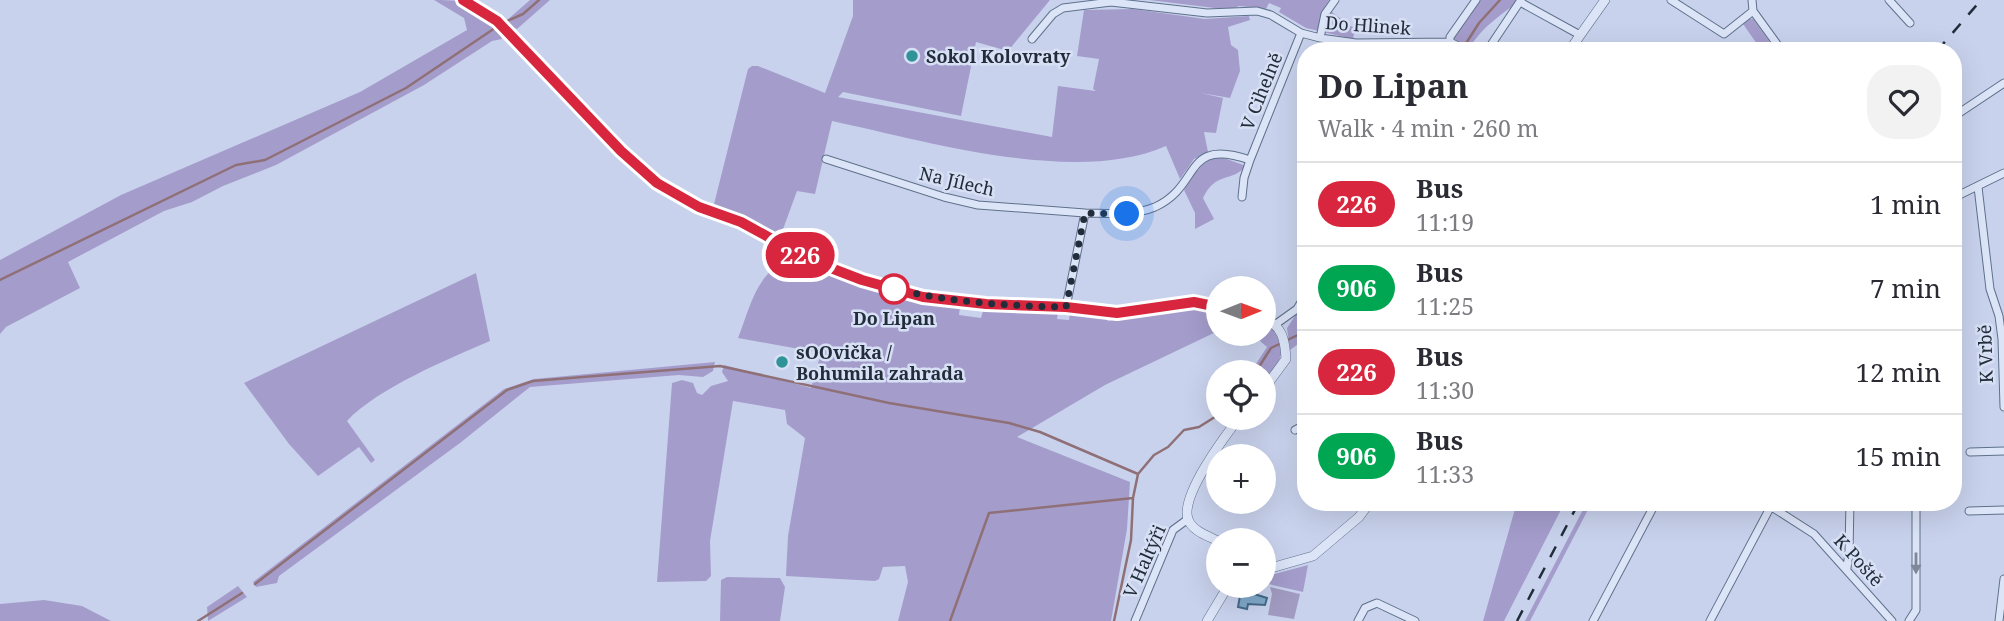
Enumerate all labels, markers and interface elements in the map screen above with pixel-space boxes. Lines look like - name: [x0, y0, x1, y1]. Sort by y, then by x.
- street label: Do Hlinek: [1324, 10, 1412, 40]
- place label: Sokol Kolovraty: [926, 44, 1071, 68]
- marker: Sokol Kolovraty: [904, 48, 920, 64]
- street label: V Cihelně: [1235, 49, 1287, 133]
- text: Do Lipan: [1318, 63, 1468, 108]
- button: heart: [1867, 65, 1941, 139]
- text: Walk · 4 min · 260 m: [1318, 112, 1538, 144]
- street label: Na Jílech: [917, 161, 997, 201]
- text: Bus: [1416, 170, 1463, 206]
- text: 1 min: [1870, 186, 1941, 222]
- text: 226: [1336, 187, 1377, 220]
- your location: [1109, 196, 1144, 231]
- text: 11:19: [1416, 206, 1474, 238]
- line badge: 226: [760, 232, 840, 278]
- text: 226: [780, 238, 820, 271]
- text: Bus: [1416, 254, 1463, 290]
- text: 7 min: [1870, 270, 1941, 306]
- text: 906: [1336, 271, 1377, 304]
- marker: Do Lipan: [879, 274, 909, 304]
- north arrow: [1206, 276, 1276, 346]
- map controls: [1206, 276, 1276, 598]
- text: 11:25: [1416, 290, 1474, 322]
- place label: Do Lipan: [853, 306, 935, 330]
- street label: K Vrbě: [1972, 324, 1998, 384]
- text: Bus: [1416, 338, 1463, 374]
- place label: sOOvička / Bohumila zahrada: [796, 340, 964, 385]
- marker: sOOvička / Bohumila zahrada: [774, 354, 790, 370]
- text: 12 min: [1856, 354, 1941, 390]
- text: 226: [1336, 355, 1377, 388]
- button: locate: [1206, 360, 1276, 430]
- text: 11:30: [1416, 374, 1474, 406]
- text: Bus: [1416, 422, 1463, 458]
- text: 15 min: [1856, 438, 1941, 474]
- text: 906: [1336, 439, 1377, 472]
- button: +: [1206, 444, 1276, 514]
- text: 11:33: [1416, 458, 1474, 490]
- street label: V Haltýři: [1117, 520, 1171, 601]
- button: −: [1206, 528, 1276, 598]
- street label: K Poště: [1829, 529, 1889, 591]
- one-way arrow: [1910, 552, 1922, 574]

